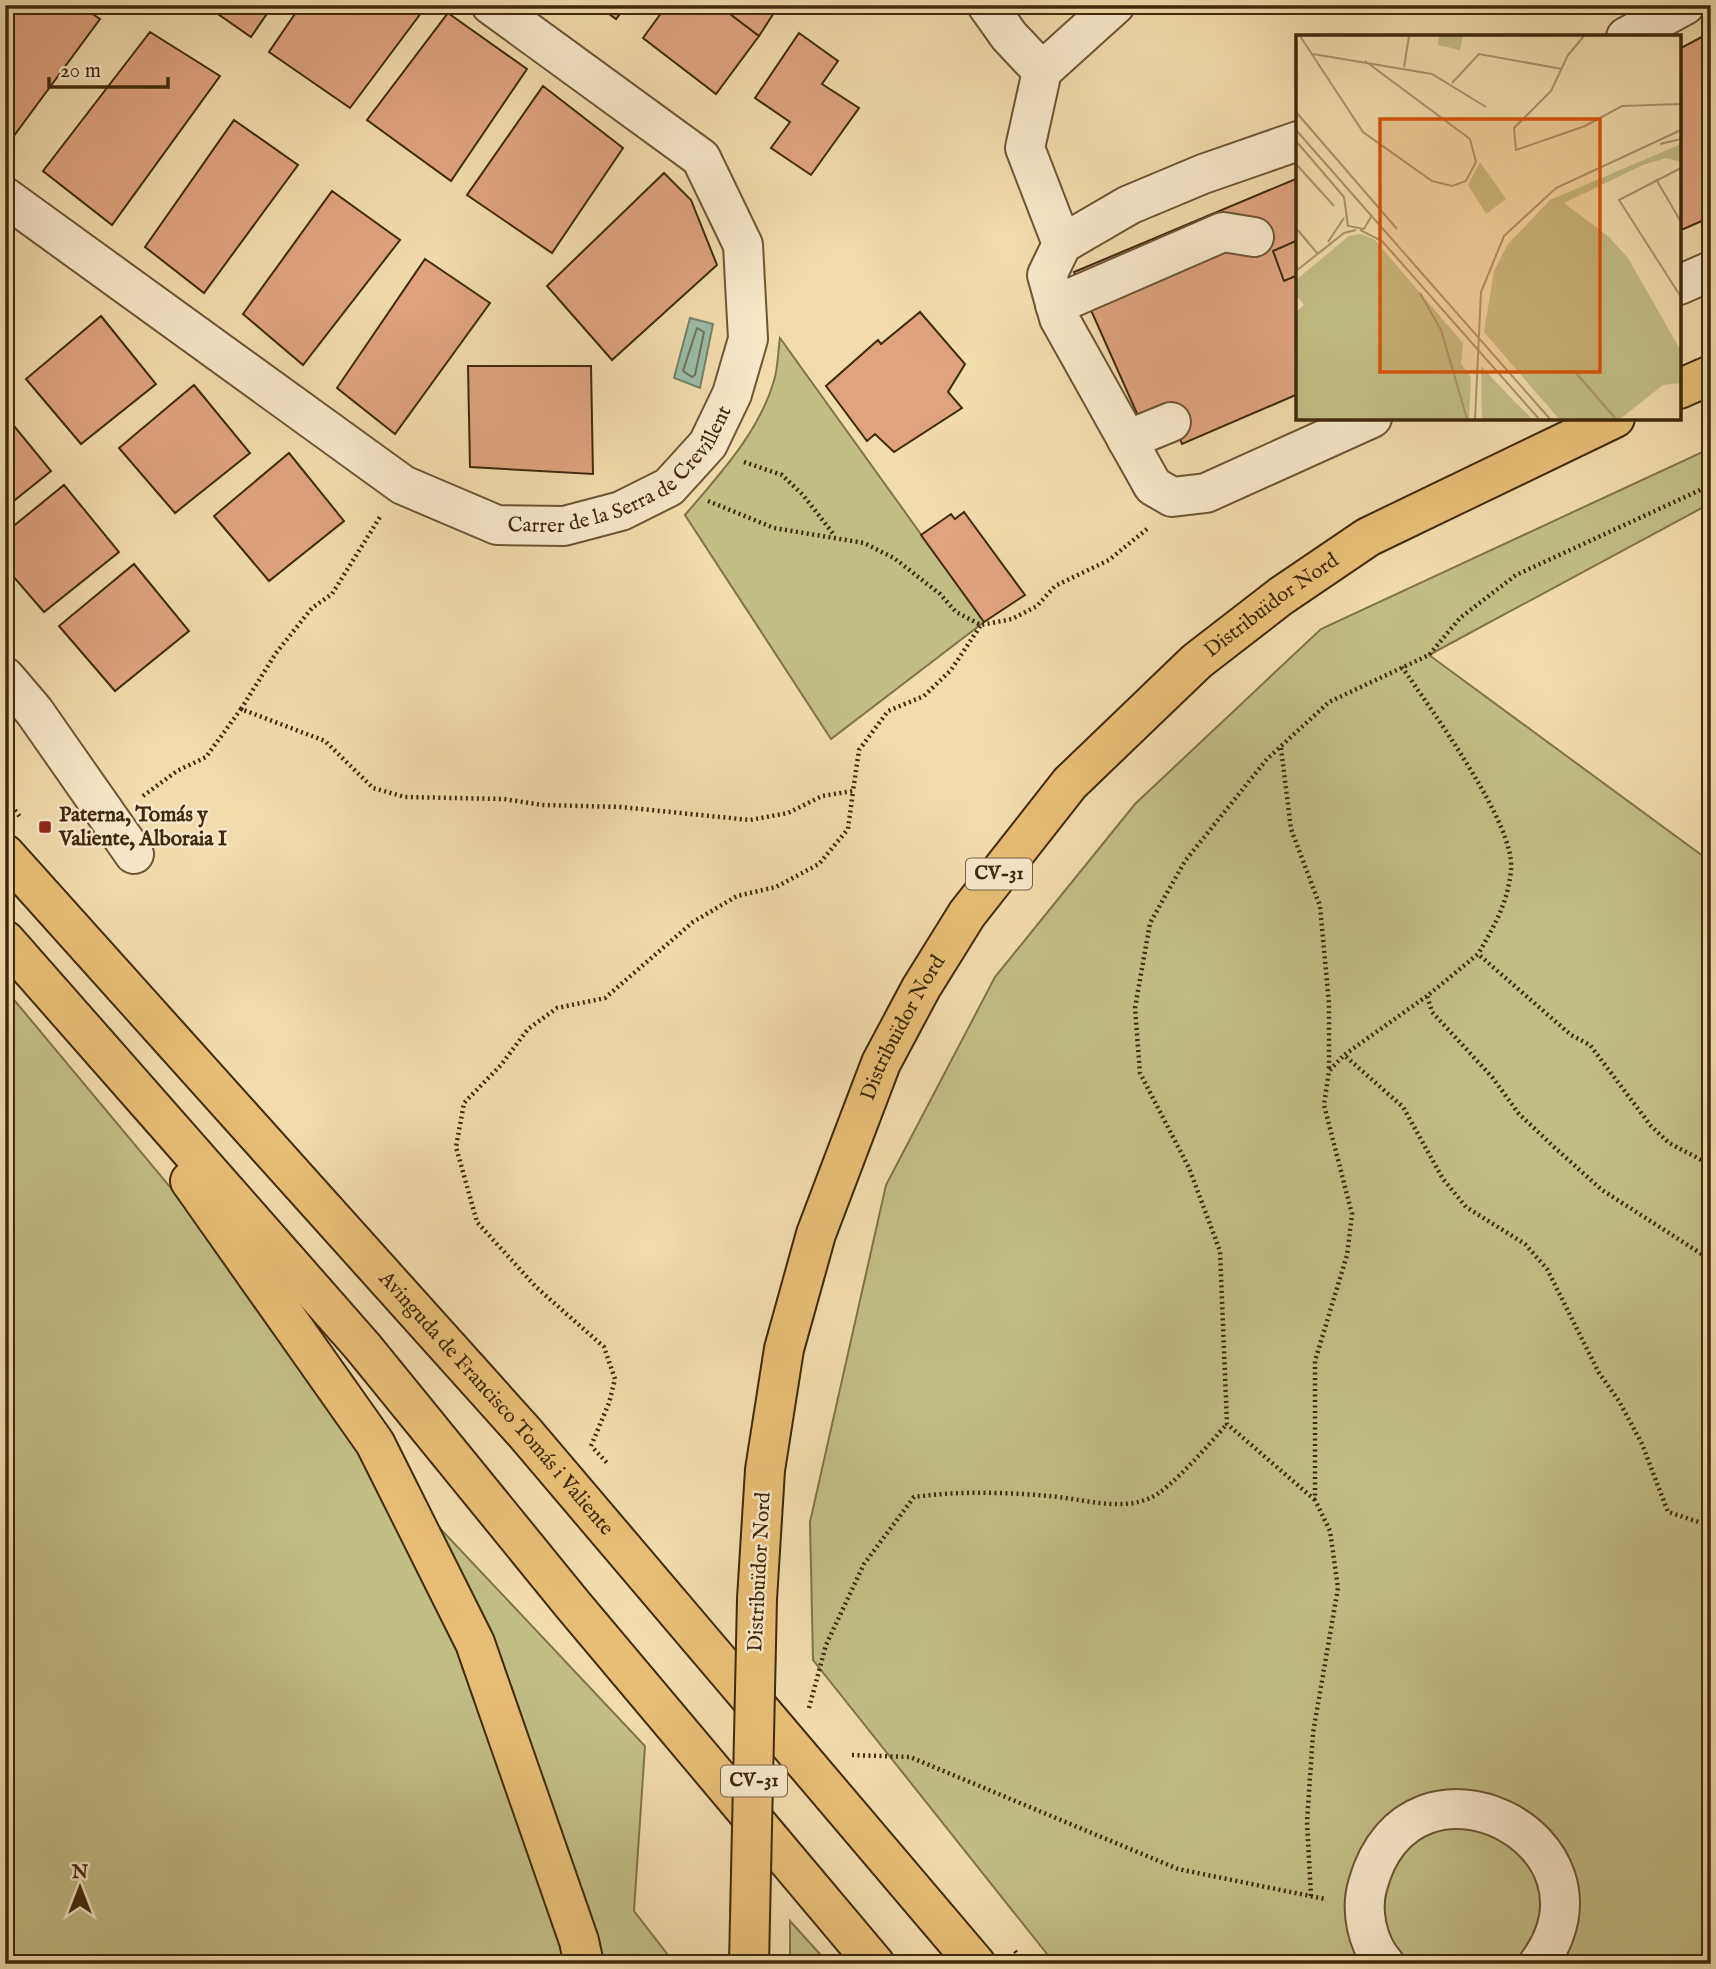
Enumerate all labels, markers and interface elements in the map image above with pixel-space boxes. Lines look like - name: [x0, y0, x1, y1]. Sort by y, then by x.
- inset map: [1296, 35, 1681, 420]
- scale bar: [49, 46, 168, 90]
- text: 20 m: [60, 58, 101, 85]
- street label: Carrer de la Serra de Crevillent: [507, 401, 738, 540]
- street label: Distribuïdor Nord: [1199, 547, 1345, 664]
- place label: Paterna, Tomás y Valiente, Alboraia I: [58, 802, 227, 853]
- marker: Paterna, Tomás y Valiente, Alboraia I: [37, 819, 53, 835]
- road number: CV-31: [966, 859, 1032, 890]
- street label: Distribuïdor Nord: [854, 949, 952, 1104]
- street label: Avinguda de Francisco Tomás i Valiente: [372, 1265, 620, 1541]
- street label: Distribuïdor Nord: [742, 1490, 778, 1653]
- road number: CV-31: [721, 1765, 787, 1796]
- north arrow: [46, 1854, 116, 1924]
- text: N: [71, 1861, 89, 1885]

